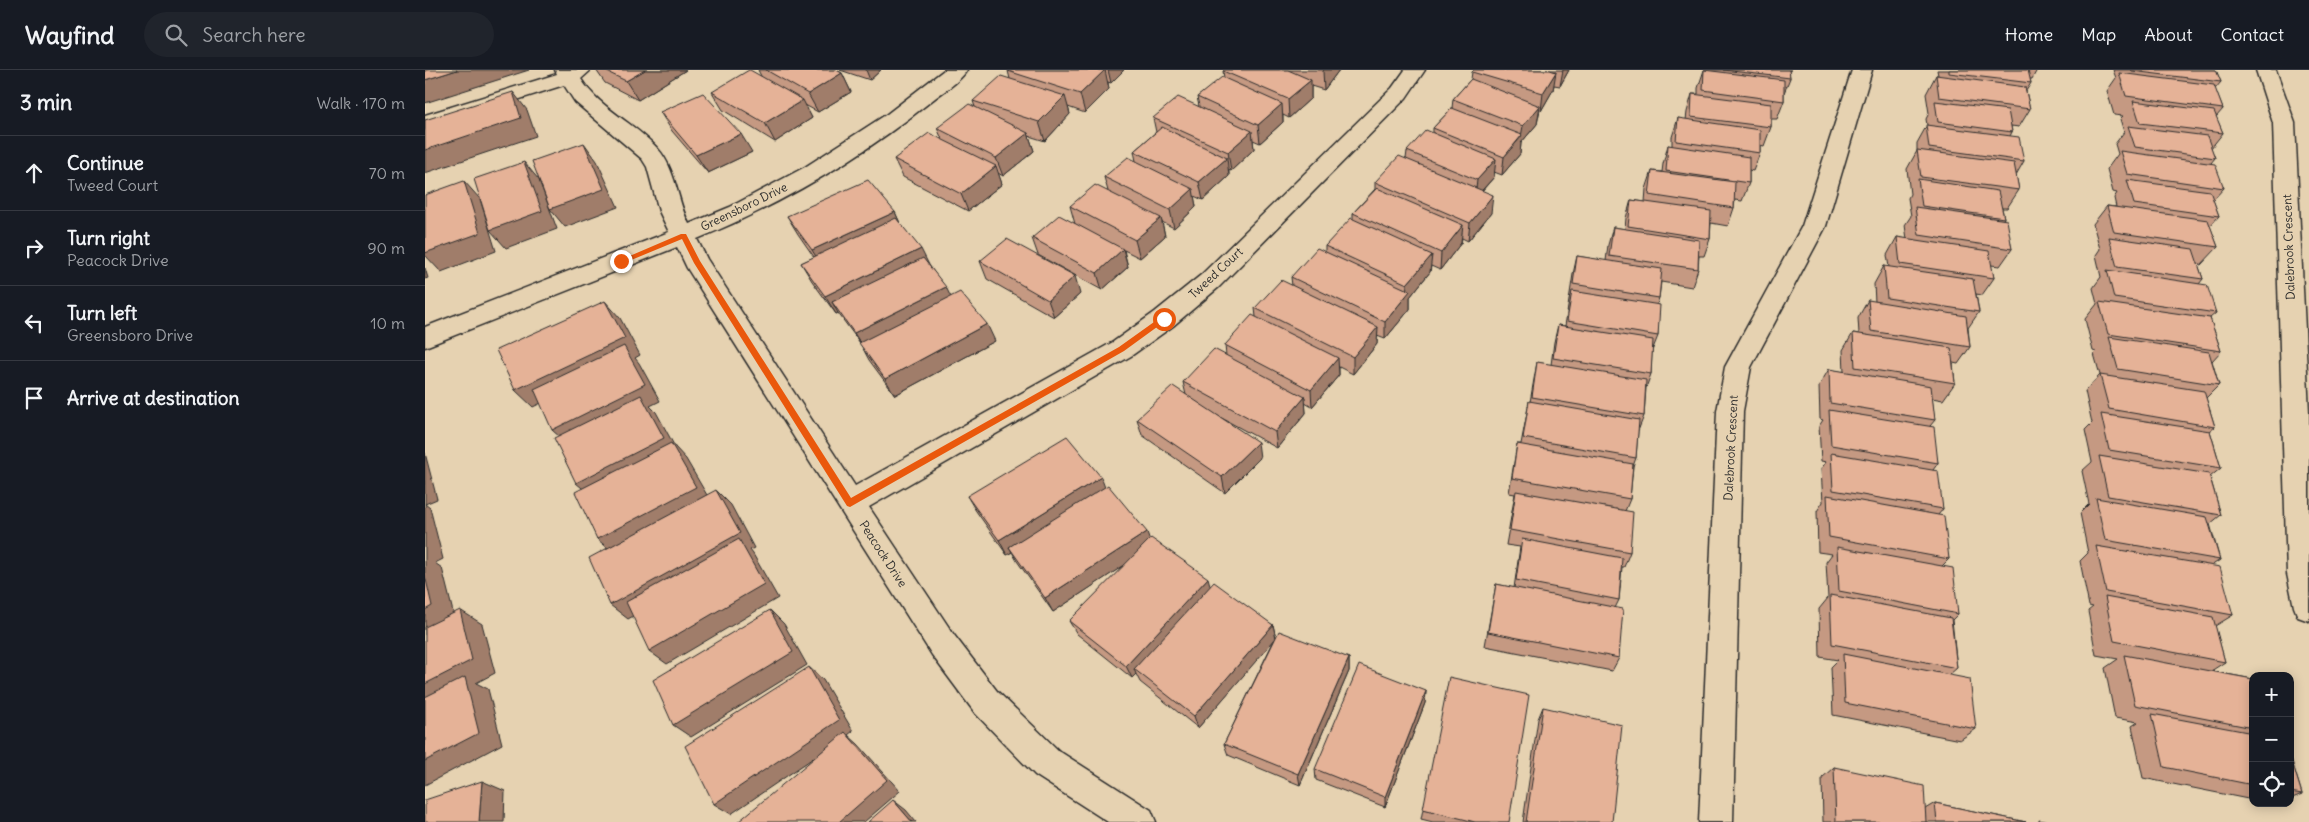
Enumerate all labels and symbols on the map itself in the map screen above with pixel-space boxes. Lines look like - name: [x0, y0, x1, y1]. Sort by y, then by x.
- street label: Greensboro Drive: [698, 179, 790, 234]
- street label: Dalebrook Crescent: [2279, 194, 2298, 300]
- street label: Tweed Court: [1186, 244, 1246, 301]
- route end: [610, 250, 633, 273]
- route start: [1153, 308, 1176, 331]
- street label: Dalebrook Crescent: [1720, 395, 1741, 501]
- street label: Peacock Drive: [856, 518, 910, 590]

